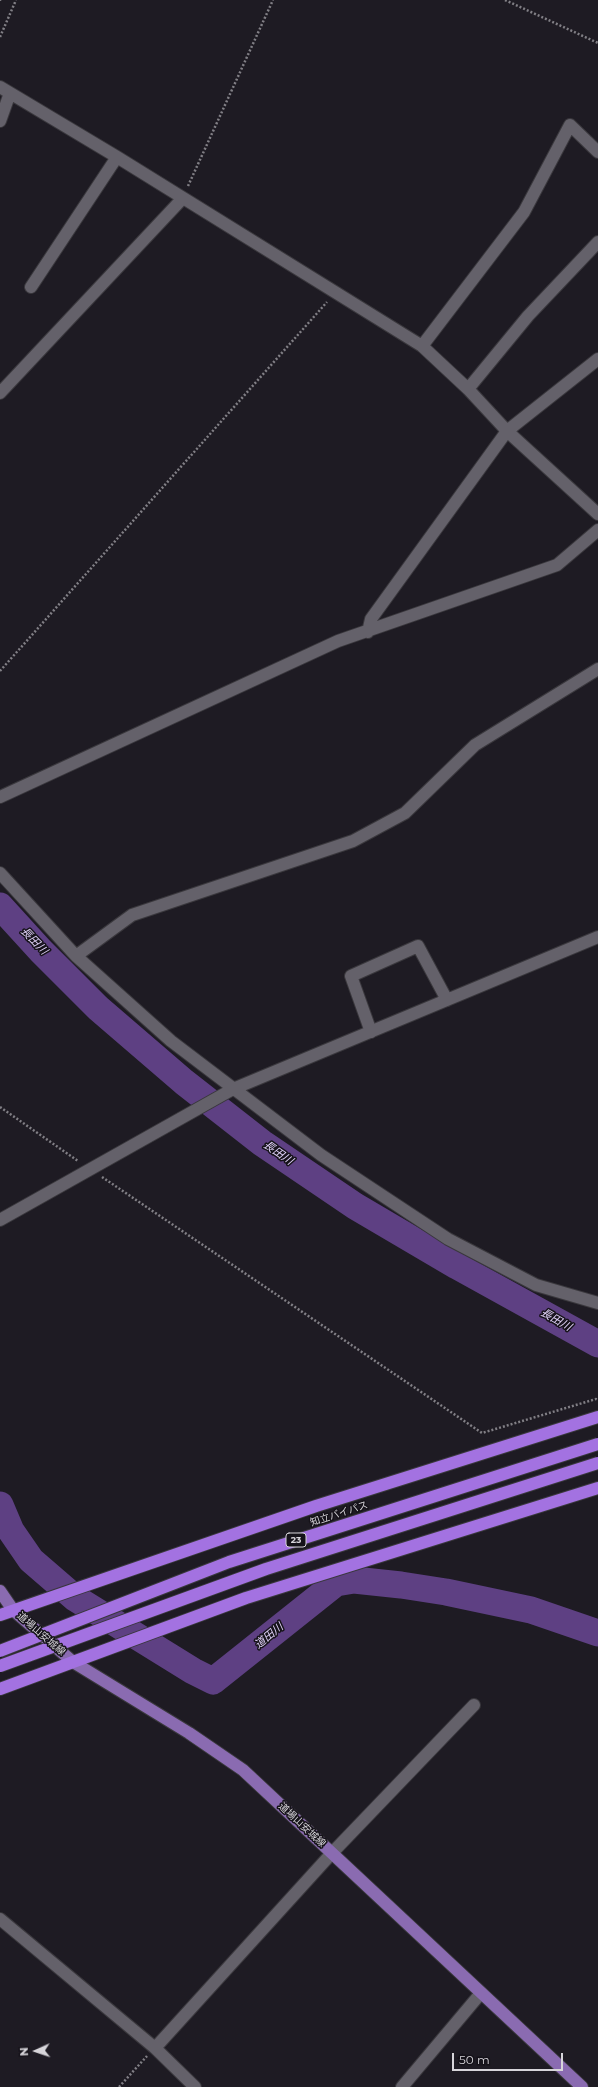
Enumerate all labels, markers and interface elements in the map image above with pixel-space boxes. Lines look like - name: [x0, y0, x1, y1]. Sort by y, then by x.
- water label: 長田川: [18, 925, 50, 957]
- water label: 長田川: [261, 1138, 295, 1168]
- water label: 長田川: [538, 1306, 574, 1334]
- street label: 知立バイパス: [309, 1499, 369, 1529]
- road number: 23: [286, 1533, 306, 1547]
- street label: 道場山安城線: [14, 1610, 68, 1658]
- water label: 道田川: [252, 1620, 286, 1652]
- street label: 道場山安城線: [276, 1800, 328, 1850]
- north arrow: [16, 2031, 56, 2071]
- scale bar: [454, 2045, 565, 2071]
- text: N: [17, 2047, 31, 2056]
- text: 50 m: [459, 2052, 490, 2067]

